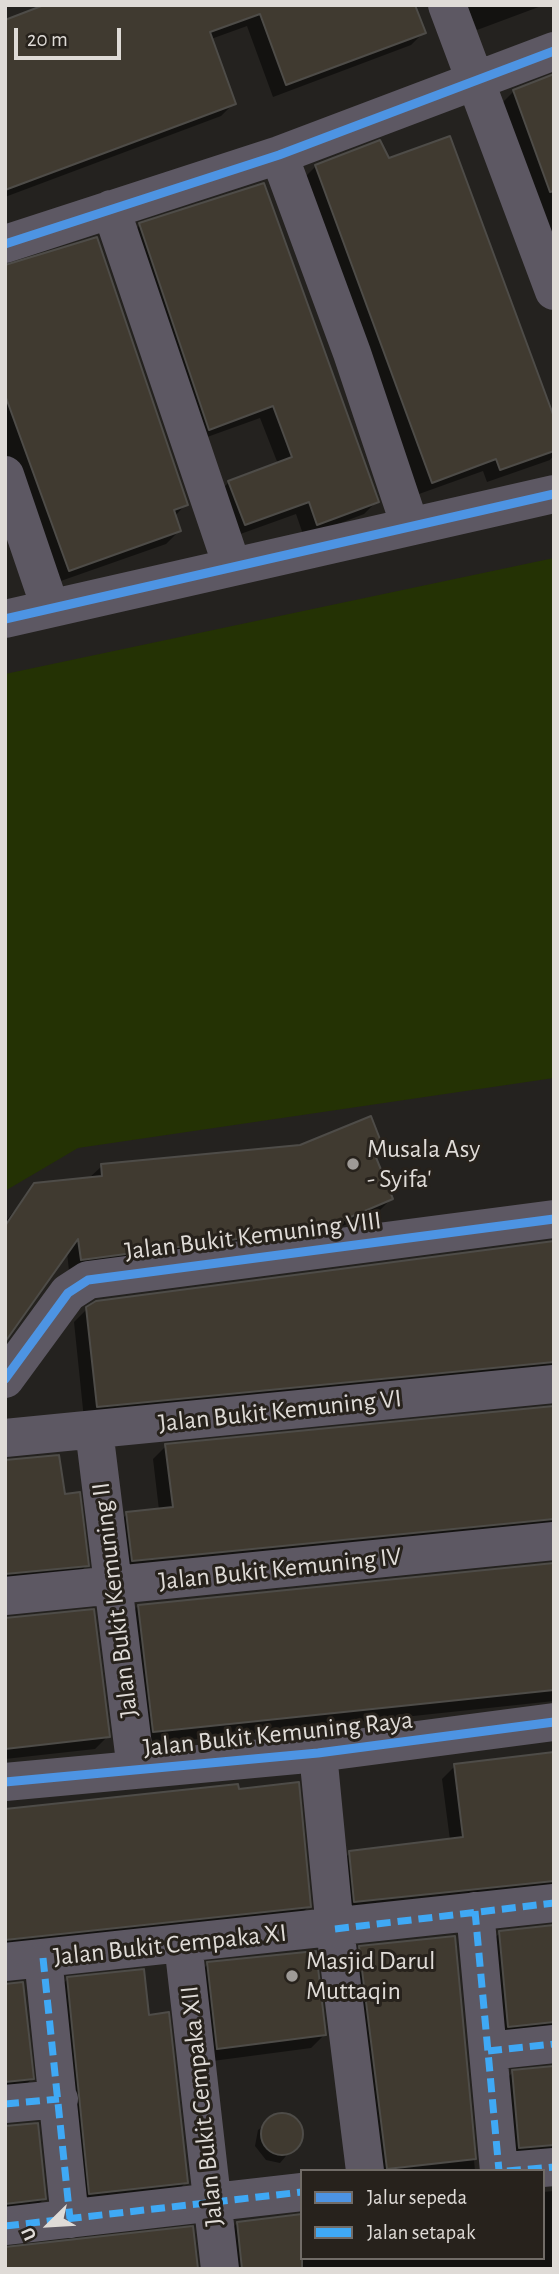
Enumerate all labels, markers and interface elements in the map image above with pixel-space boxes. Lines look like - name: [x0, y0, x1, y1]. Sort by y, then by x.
- scale bar: [18, 14, 124, 58]
- text: 20 m: [27, 29, 68, 50]
- place label: Musala Asy - Syifa': [367, 1133, 480, 1194]
- marker: Musala Asy - Syifa': [345, 1156, 361, 1172]
- street label: Jalan Bukit Kemuning VIII: [123, 1205, 383, 1267]
- street label: Jalan Bukit Kemuning VI: [157, 1383, 403, 1439]
- street label: Jalan Bukit Kemuning II: [85, 1481, 145, 1719]
- street label: Jalan Bukit Kemuning IV: [157, 1541, 403, 1597]
- street label: Jalan Bukit Kemuning Raya: [142, 1704, 414, 1764]
- street label: Jalan Bukit Cempaka XI: [52, 1917, 288, 1973]
- place label: Masjid Darul Muttaqin: [306, 1945, 435, 2007]
- marker: Masjid Darul Muttaqin: [284, 1968, 300, 1984]
- street label: Jalan Bukit Cempaka XII: [174, 1984, 230, 2228]
- legend: [300, 2169, 545, 2260]
- text: Jalur sepeda: [367, 2187, 467, 2208]
- north arrow: [14, 2190, 84, 2260]
- text: Jalan setapak: [367, 2222, 476, 2243]
- text: U: [18, 2224, 41, 2243]

